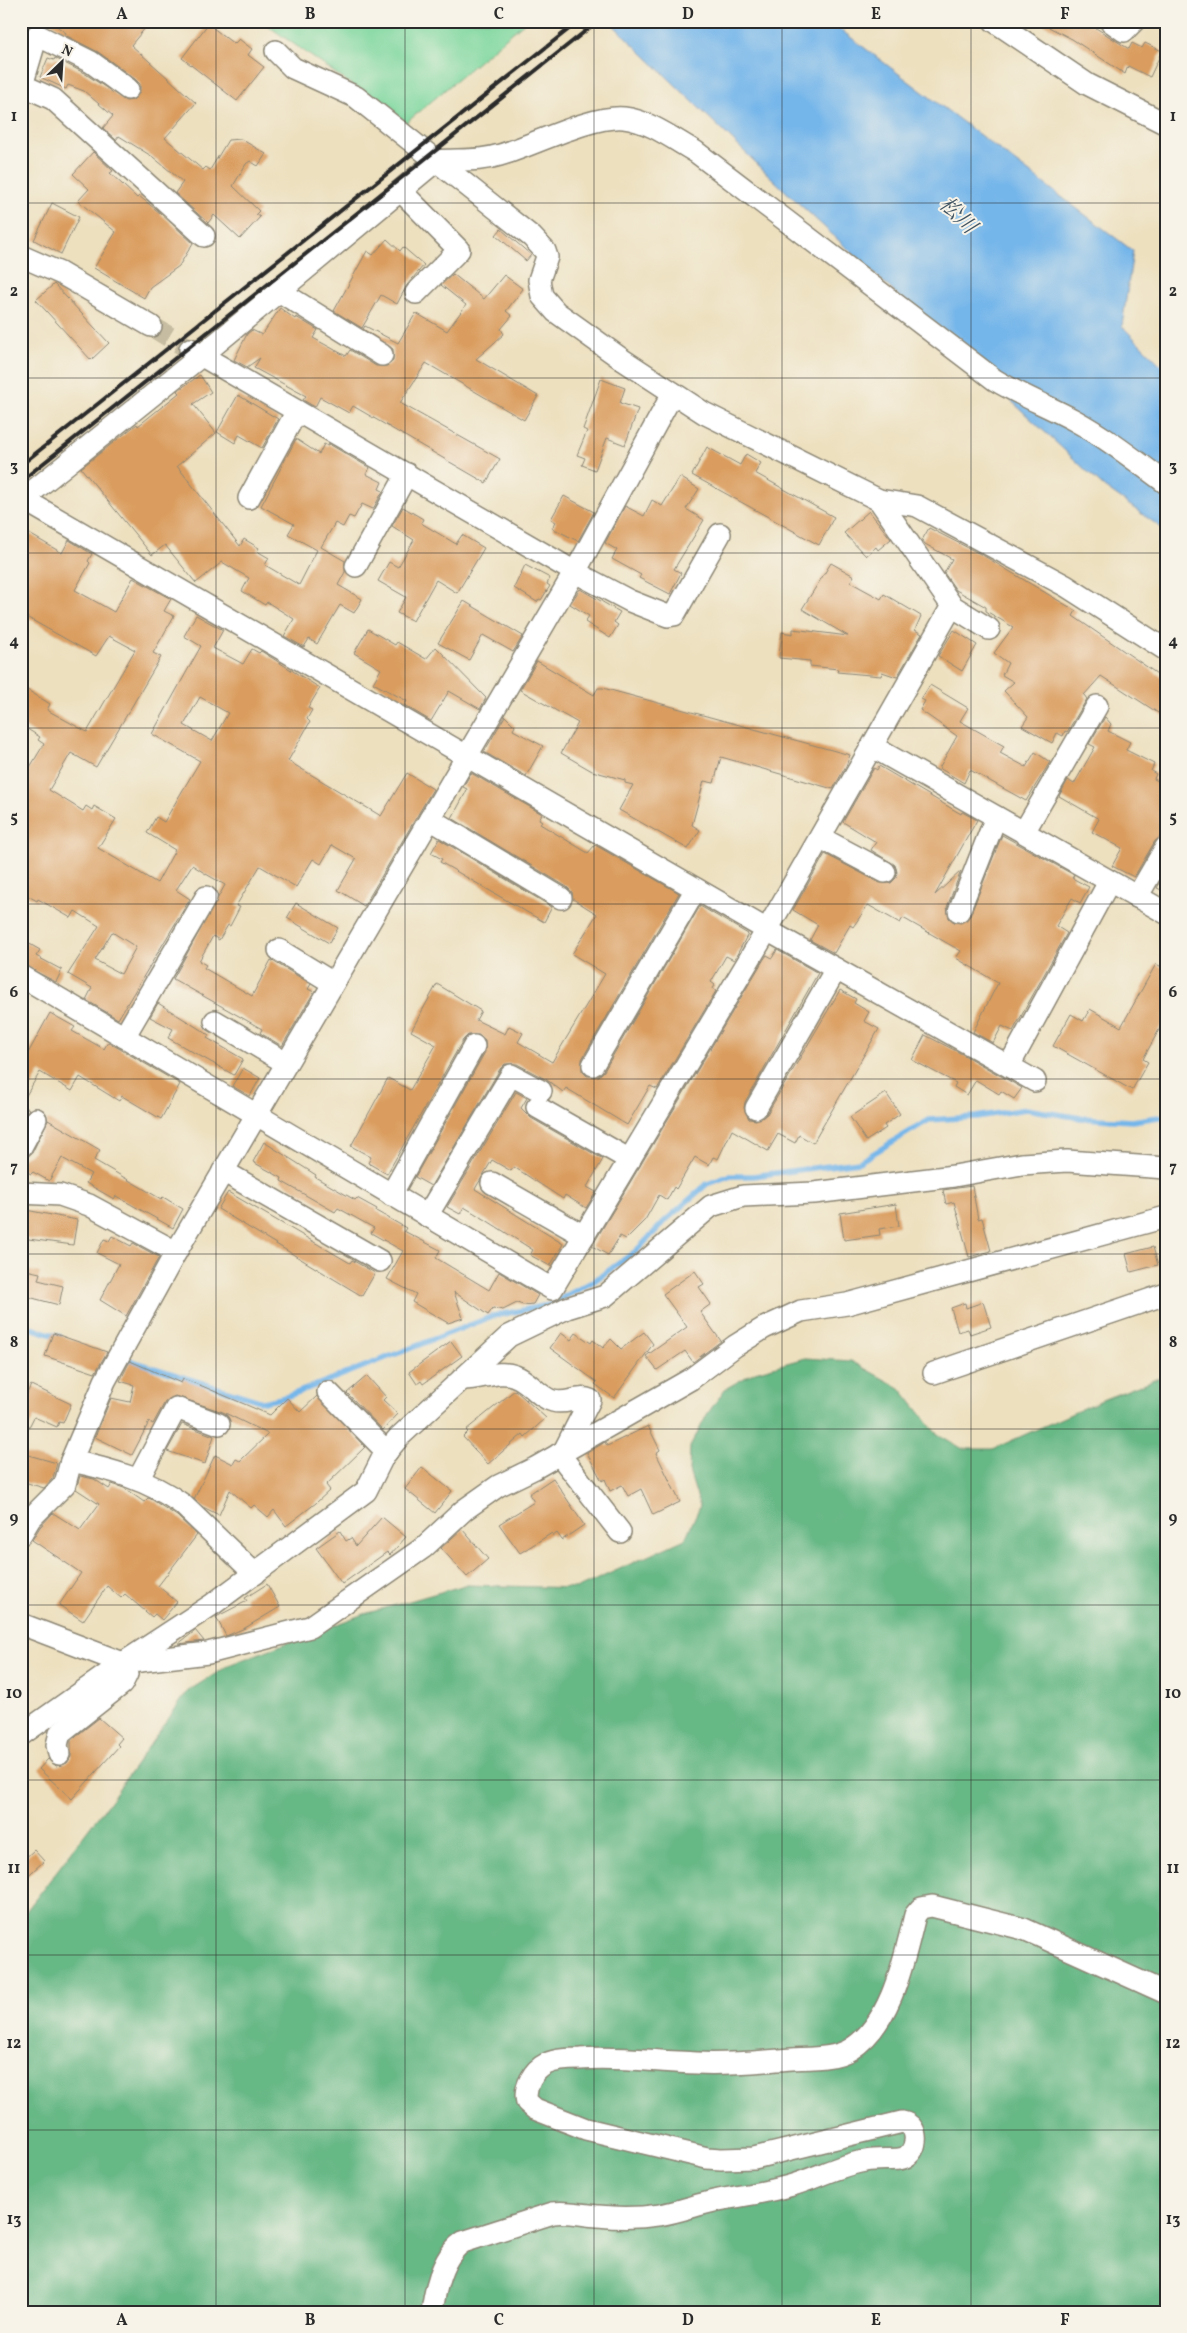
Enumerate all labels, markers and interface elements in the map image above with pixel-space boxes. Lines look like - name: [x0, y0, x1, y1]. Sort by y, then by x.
- text: A: [116, 4, 128, 26]
- text: B: [305, 4, 316, 26]
- text: C: [494, 4, 504, 26]
- text: D: [682, 4, 694, 26]
- text: E: [871, 4, 881, 26]
- text: F: [1060, 4, 1070, 26]
- north arrow: [38, 38, 88, 88]
- text: N: [58, 41, 75, 62]
- text: 1: [11, 106, 17, 128]
- text: 1: [1170, 106, 1176, 128]
- water label: 松川: [932, 191, 984, 242]
- text: 2: [10, 281, 18, 303]
- text: 2: [1169, 281, 1177, 303]
- text: 3: [10, 456, 18, 478]
- text: 3: [1169, 456, 1177, 478]
- text: 4: [9, 631, 19, 653]
- text: 4: [1168, 631, 1178, 653]
- text: 5: [10, 807, 18, 829]
- text: 5: [1169, 807, 1177, 829]
- text: 6: [10, 982, 19, 1004]
- text: 6: [1169, 982, 1178, 1004]
- text: 7: [10, 1157, 18, 1179]
- text: 7: [1169, 1157, 1177, 1179]
- text: 8: [10, 1332, 18, 1354]
- text: 8: [1169, 1332, 1177, 1354]
- text: 9: [10, 1508, 19, 1530]
- text: 9: [1169, 1508, 1178, 1530]
- text: 10: [6, 1683, 22, 1705]
- text: 10: [1165, 1683, 1181, 1705]
- text: 11: [8, 1858, 20, 1880]
- text: 11: [1167, 1858, 1179, 1880]
- text: 12: [7, 2033, 21, 2055]
- text: 12: [1166, 2033, 1180, 2055]
- text: 13: [7, 2209, 21, 2231]
- text: 13: [1166, 2209, 1180, 2231]
- text: A: [116, 2310, 128, 2332]
- text: B: [305, 2310, 316, 2332]
- text: C: [494, 2310, 504, 2332]
- text: D: [682, 2310, 694, 2332]
- text: E: [871, 2310, 881, 2332]
- text: F: [1060, 2310, 1070, 2332]

